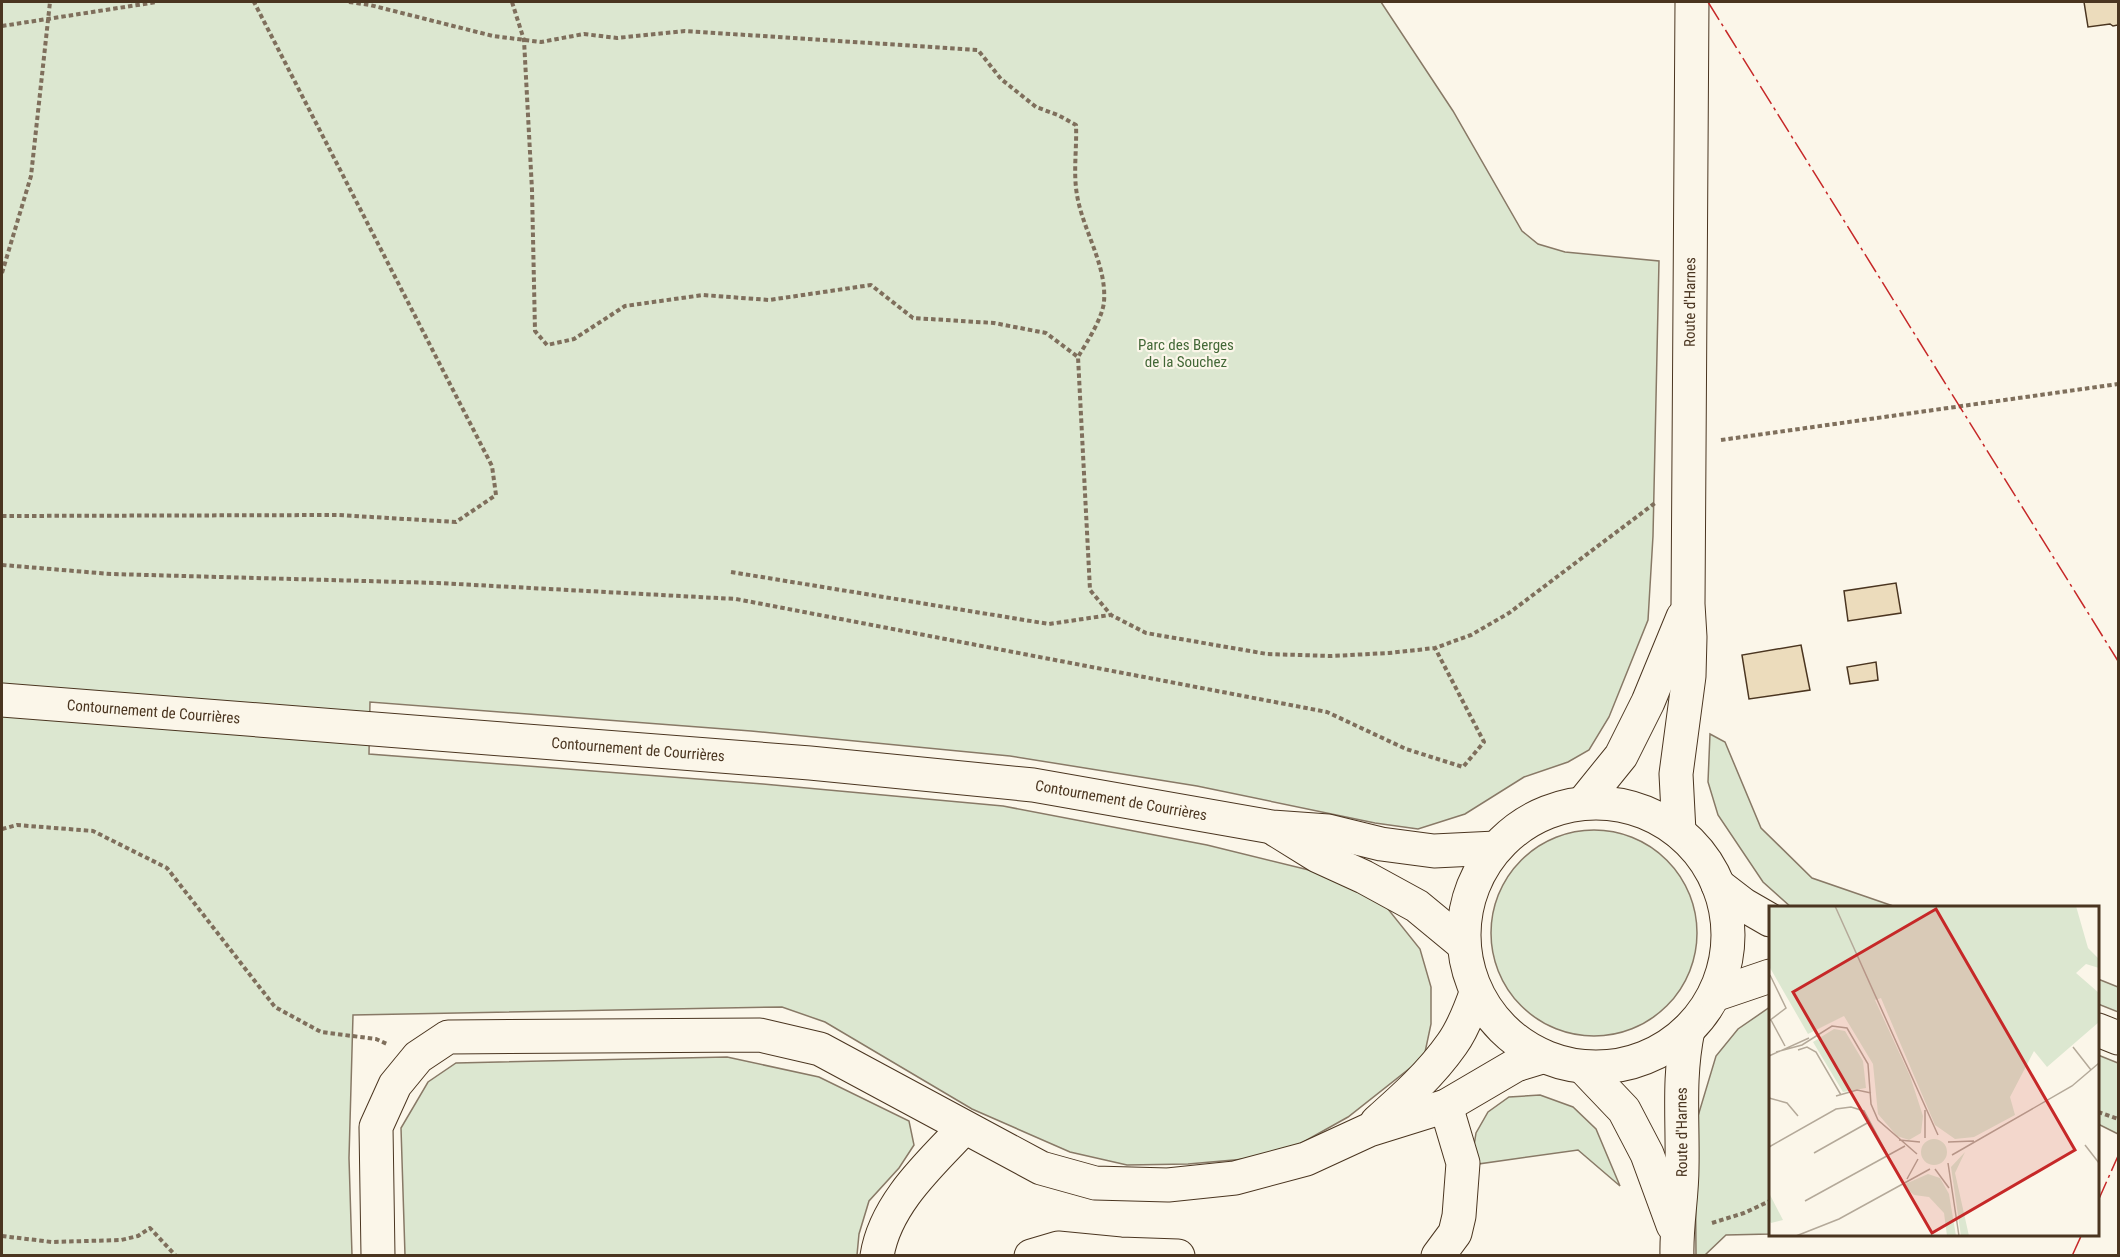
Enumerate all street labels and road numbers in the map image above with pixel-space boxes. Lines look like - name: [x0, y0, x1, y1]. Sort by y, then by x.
- street label: Route d'Harnes: [1681, 257, 1699, 347]
- street label: Contournement de Courrières: [66, 696, 241, 728]
- street label: Contournement de Courrières: [551, 734, 726, 765]
- street label: Contournement de Courrières: [1034, 777, 1209, 824]
- street label: Route d'Harnes: [1673, 1087, 1691, 1177]

